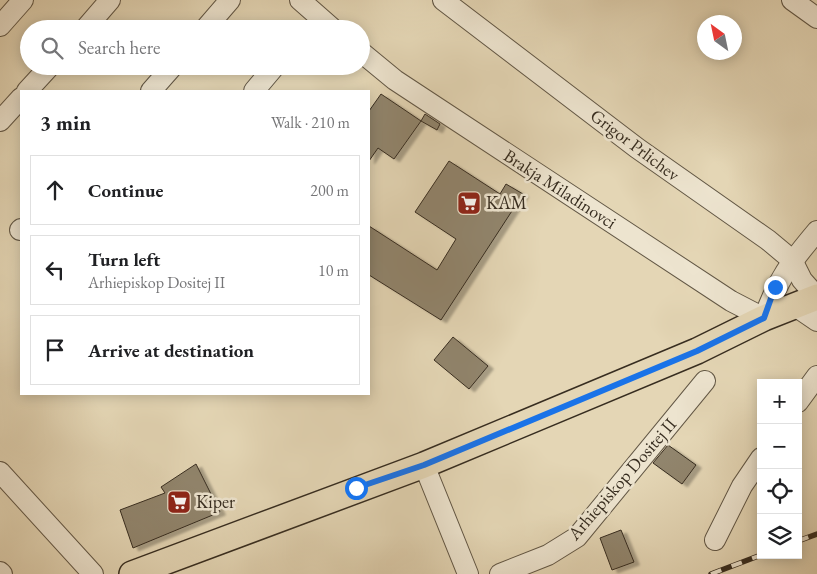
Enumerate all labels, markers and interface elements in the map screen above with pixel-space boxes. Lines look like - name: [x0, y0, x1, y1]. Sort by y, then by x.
- north arrow: [697, 15, 742, 60]
- search box: [20, 20, 370, 75]
- icon: search: [38, 34, 66, 62]
- text: Search here: [78, 35, 160, 60]
- street label: Grigor Prlichev: [586, 103, 685, 186]
- text: 3 min: [40, 109, 91, 136]
- text: Walk · 210 m: [271, 112, 350, 133]
- street label: Brakja Miladinovci: [499, 144, 622, 234]
- icon: ahead: [41, 176, 69, 204]
- text: Continue: [88, 178, 163, 203]
- text: 200 m: [310, 180, 349, 201]
- supermarket icon: KAM: [456, 190, 482, 216]
- place label: KAM: [486, 191, 527, 214]
- text: Turn left: [88, 247, 160, 272]
- icon: left: [41, 256, 69, 284]
- text: 10 m: [318, 260, 349, 281]
- text: Arhiepiskop Dositej II: [88, 272, 225, 293]
- route end: [764, 276, 787, 299]
- icon: arrive: [41, 336, 69, 364]
- text: Arrive at destination: [88, 338, 254, 363]
- map controls: [757, 379, 802, 559]
- button: +: [757, 379, 802, 424]
- street label: Arhiepiskop Dositej II: [562, 413, 681, 545]
- button: −: [757, 424, 802, 469]
- button: locate: [757, 469, 802, 514]
- route start: [345, 477, 368, 500]
- supermarket icon: Kiper: [166, 489, 192, 515]
- place label: Kiper: [196, 490, 235, 513]
- button: layers: [757, 514, 802, 559]

